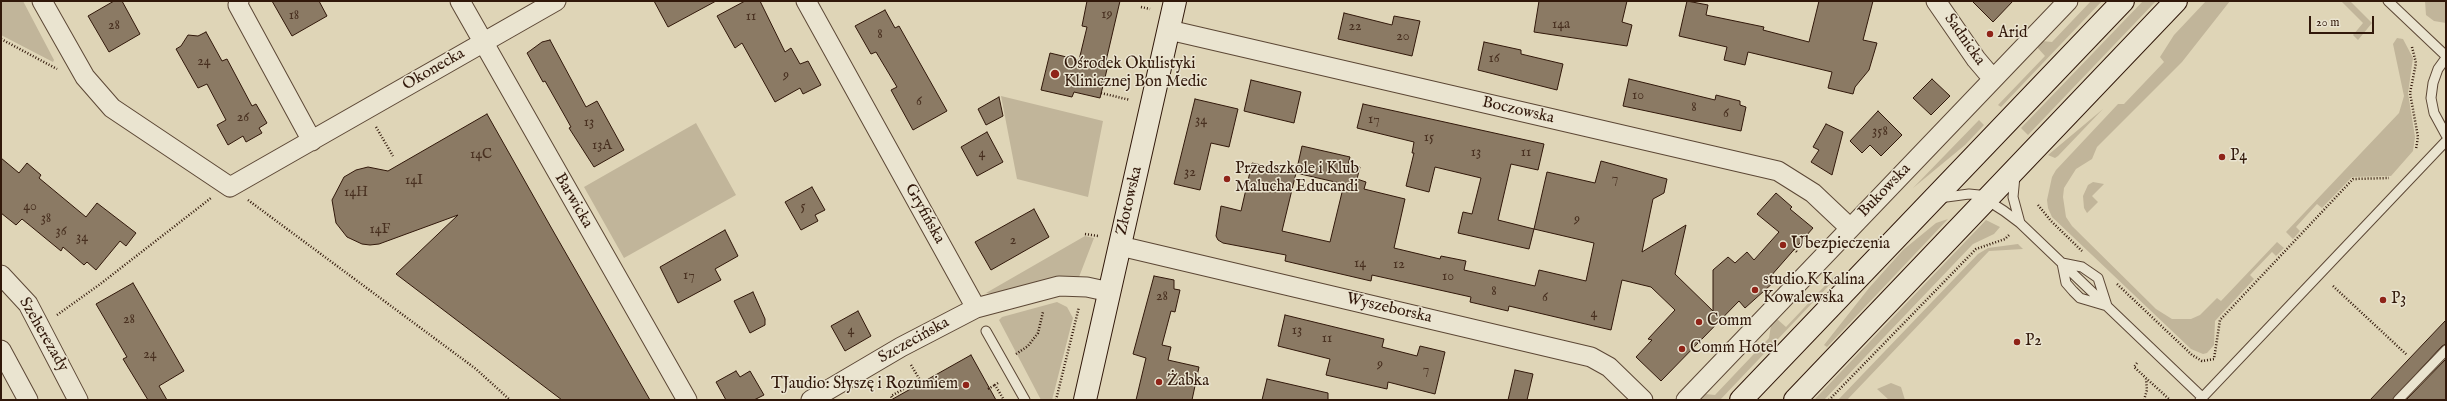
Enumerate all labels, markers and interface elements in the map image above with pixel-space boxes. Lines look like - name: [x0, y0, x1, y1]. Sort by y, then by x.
- house number: 19: [1101, 7, 1113, 23]
- house number: 18: [289, 8, 299, 24]
- scale bar: [2311, 8, 2376, 34]
- house number: 11: [746, 9, 756, 25]
- street label: Sadnicka: [1939, 10, 1989, 70]
- text: 20 m: [2316, 15, 2339, 30]
- house number: 14a: [1552, 17, 1570, 33]
- house number: 28: [108, 18, 120, 34]
- house number: 22: [1348, 19, 1362, 35]
- place label: Arid: [1998, 24, 2027, 44]
- house number: 8: [877, 27, 883, 43]
- house number: 20: [1396, 29, 1410, 45]
- marker: Arid: [1985, 29, 1995, 39]
- street label: Okonecka: [400, 45, 468, 95]
- house number: 16: [1488, 51, 1500, 67]
- house number: 24: [197, 54, 211, 70]
- place label: Ośrodek Okulistyki Klinicznej Bon Medic: [1064, 55, 1207, 93]
- house number: 9: [783, 68, 789, 84]
- marker: Ośrodek Okulistyki Klinicznej Bon Medic: [1049, 68, 1061, 80]
- house number: 10: [1632, 88, 1644, 104]
- street label: Boczowska: [1480, 93, 1556, 129]
- house number: 6: [916, 94, 922, 110]
- house number: 8: [1691, 100, 1697, 116]
- house number: 6: [1723, 106, 1729, 122]
- house number: 26: [237, 110, 249, 126]
- house number: 17: [1368, 112, 1380, 128]
- house number: 34: [1195, 113, 1207, 129]
- house number: 13: [584, 115, 594, 131]
- house number: 358: [1872, 124, 1888, 140]
- house number: 15: [1424, 130, 1434, 146]
- house number: 13A: [592, 138, 612, 154]
- house number: 13: [1471, 145, 1481, 161]
- house number: 11: [1521, 145, 1531, 161]
- house number: 4: [979, 146, 985, 162]
- house number: 14C: [470, 147, 492, 163]
- place label: P4: [2230, 147, 2247, 167]
- marker: P4: [2217, 152, 2227, 162]
- place label: Przedszkole i Klub Malucha Educandi: [1235, 160, 1359, 198]
- street label: Bukowska: [1855, 160, 1915, 222]
- street label: Złotowska: [1113, 165, 1147, 237]
- house number: 32: [1184, 165, 1196, 181]
- street label: Barwicka: [550, 170, 596, 232]
- house number: 7: [1612, 171, 1618, 187]
- house number: 14I: [405, 173, 423, 189]
- marker: Przedszkole i Klub Malucha Educandi: [1222, 174, 1232, 184]
- street label: Gryfińska: [900, 181, 948, 247]
- house number: 14H: [344, 185, 368, 201]
- house number: 40: [23, 199, 37, 215]
- house number: 5: [800, 199, 806, 215]
- house number: 38: [41, 211, 51, 227]
- house number: 9: [1574, 212, 1580, 228]
- house number: 14F: [370, 222, 390, 238]
- house number: 36: [55, 224, 67, 240]
- house number: 34: [76, 230, 88, 246]
- house number: 2: [1010, 233, 1016, 249]
- place label: Ubezpieczenia: [1791, 235, 1890, 255]
- marker: Ubezpieczenia: [1778, 240, 1788, 250]
- house number: 14: [1354, 256, 1366, 272]
- house number: 12: [1393, 257, 1405, 273]
- house number: 17: [683, 268, 695, 284]
- house number: 10: [1442, 269, 1454, 285]
- place label: studio.K Kalina Kowalewska: [1763, 271, 1865, 309]
- house number: 8: [1491, 284, 1497, 300]
- marker: studio.K Kalina Kowalewska: [1750, 285, 1760, 295]
- house number: 28: [1156, 289, 1168, 305]
- street label: Wyszeborska: [1344, 290, 1434, 328]
- house number: 6: [1542, 290, 1548, 306]
- place label: P3: [2391, 290, 2406, 310]
- street label: Szeherezady: [14, 294, 72, 376]
- marker: P3: [2378, 295, 2388, 305]
- house number: 4: [1591, 306, 1597, 322]
- house number: 28: [123, 312, 135, 328]
- place label: Comm: [1707, 312, 1752, 332]
- street label: Szczecińska: [875, 314, 953, 368]
- marker: Comm: [1694, 317, 1704, 327]
- house number: 4: [848, 323, 854, 339]
- house number: 13: [1292, 323, 1302, 339]
- house number: 11: [1322, 331, 1332, 347]
- place label: P2: [2025, 332, 2042, 352]
- marker: P2: [2012, 337, 2022, 347]
- place label: Comm Hotel: [1690, 339, 1778, 359]
- marker: Comm Hotel: [1677, 344, 1687, 354]
- house number: 24: [143, 347, 157, 363]
- house number: 9: [1377, 357, 1383, 373]
- house number: 7: [1423, 362, 1429, 378]
- place label: Żabka: [1167, 372, 1209, 392]
- place label: TJaudio: Słyszę i Rozumiem: [771, 375, 958, 395]
- marker: Żabka: [1154, 377, 1164, 387]
- marker: TJaudio: Słyszę i Rozumiem: [961, 380, 971, 390]

